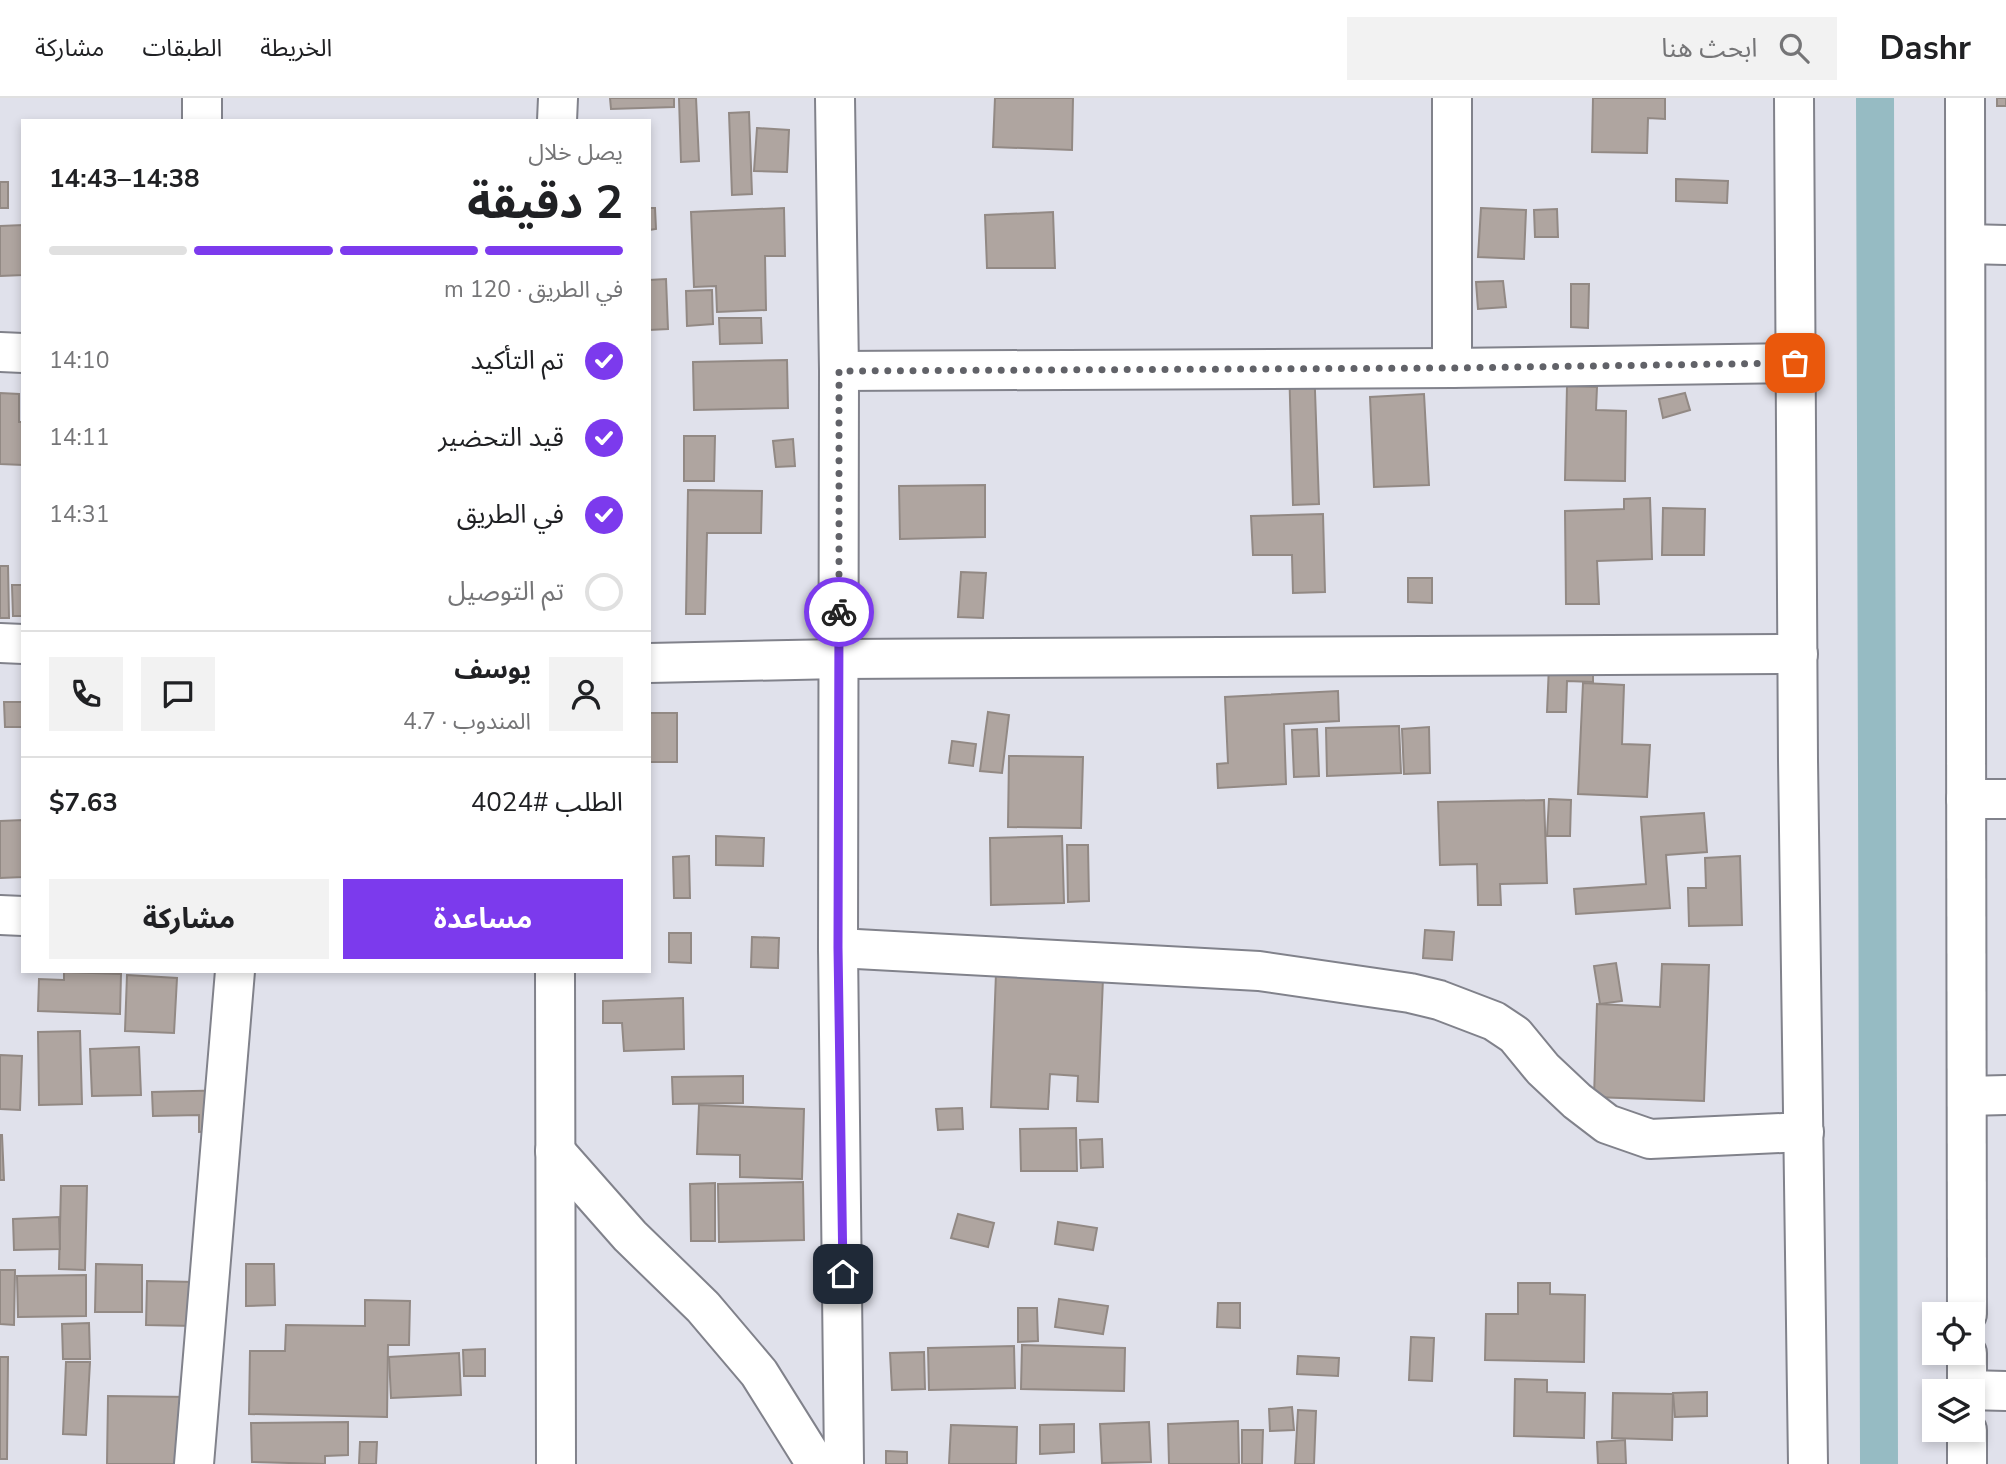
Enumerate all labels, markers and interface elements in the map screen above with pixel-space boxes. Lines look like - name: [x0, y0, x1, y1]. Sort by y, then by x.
- search box: [1347, 17, 1837, 80]
- text: Dashr: [1879, 26, 1971, 71]
- icon: search: [1775, 29, 1813, 67]
- text: ابحث هنا: [1661, 31, 1757, 66]
- text: مشاركة: [35, 32, 104, 64]
- text: الطبقات: [142, 32, 222, 64]
- text: الخريطة: [260, 32, 332, 64]
- text: يصل خلال: [528, 137, 623, 168]
- text: 14:38–14:43: [49, 161, 200, 196]
- text: 2 دقيقة: [467, 171, 623, 234]
- text: في الطريق · 120 m: [444, 274, 623, 305]
- pin: [1765, 333, 1825, 393]
- icon: check: [585, 342, 623, 380]
- text: تم التأكيد: [471, 343, 564, 378]
- icon: bag: [1776, 344, 1814, 382]
- text: 14:10: [49, 345, 109, 376]
- icon: check: [585, 419, 623, 457]
- text: قيد التحضير: [438, 420, 564, 455]
- text: 14:11: [49, 422, 109, 453]
- icon: check: [585, 496, 623, 534]
- text: في الطريق: [457, 497, 564, 532]
- text: 14:31: [49, 499, 109, 530]
- text: تم التوصيل: [448, 574, 564, 609]
- courier: [804, 577, 874, 647]
- icon: bike: [820, 593, 858, 631]
- text: يوسف: [454, 652, 531, 687]
- button: phone: [49, 657, 123, 731]
- button: chat: [141, 657, 215, 731]
- button: person: [549, 657, 623, 731]
- text: المندوب · 4.7: [403, 706, 531, 737]
- text: $7.63: [49, 785, 118, 820]
- text: الطلب #4024: [471, 785, 623, 820]
- button: مشاركة: [49, 879, 329, 959]
- button: مساعدة: [343, 879, 623, 959]
- pin: [813, 1244, 873, 1304]
- icon: home: [824, 1255, 862, 1293]
- map controls: [1922, 1302, 1985, 1442]
- button: locate: [1922, 1302, 1985, 1365]
- button: layers: [1922, 1379, 1985, 1442]

